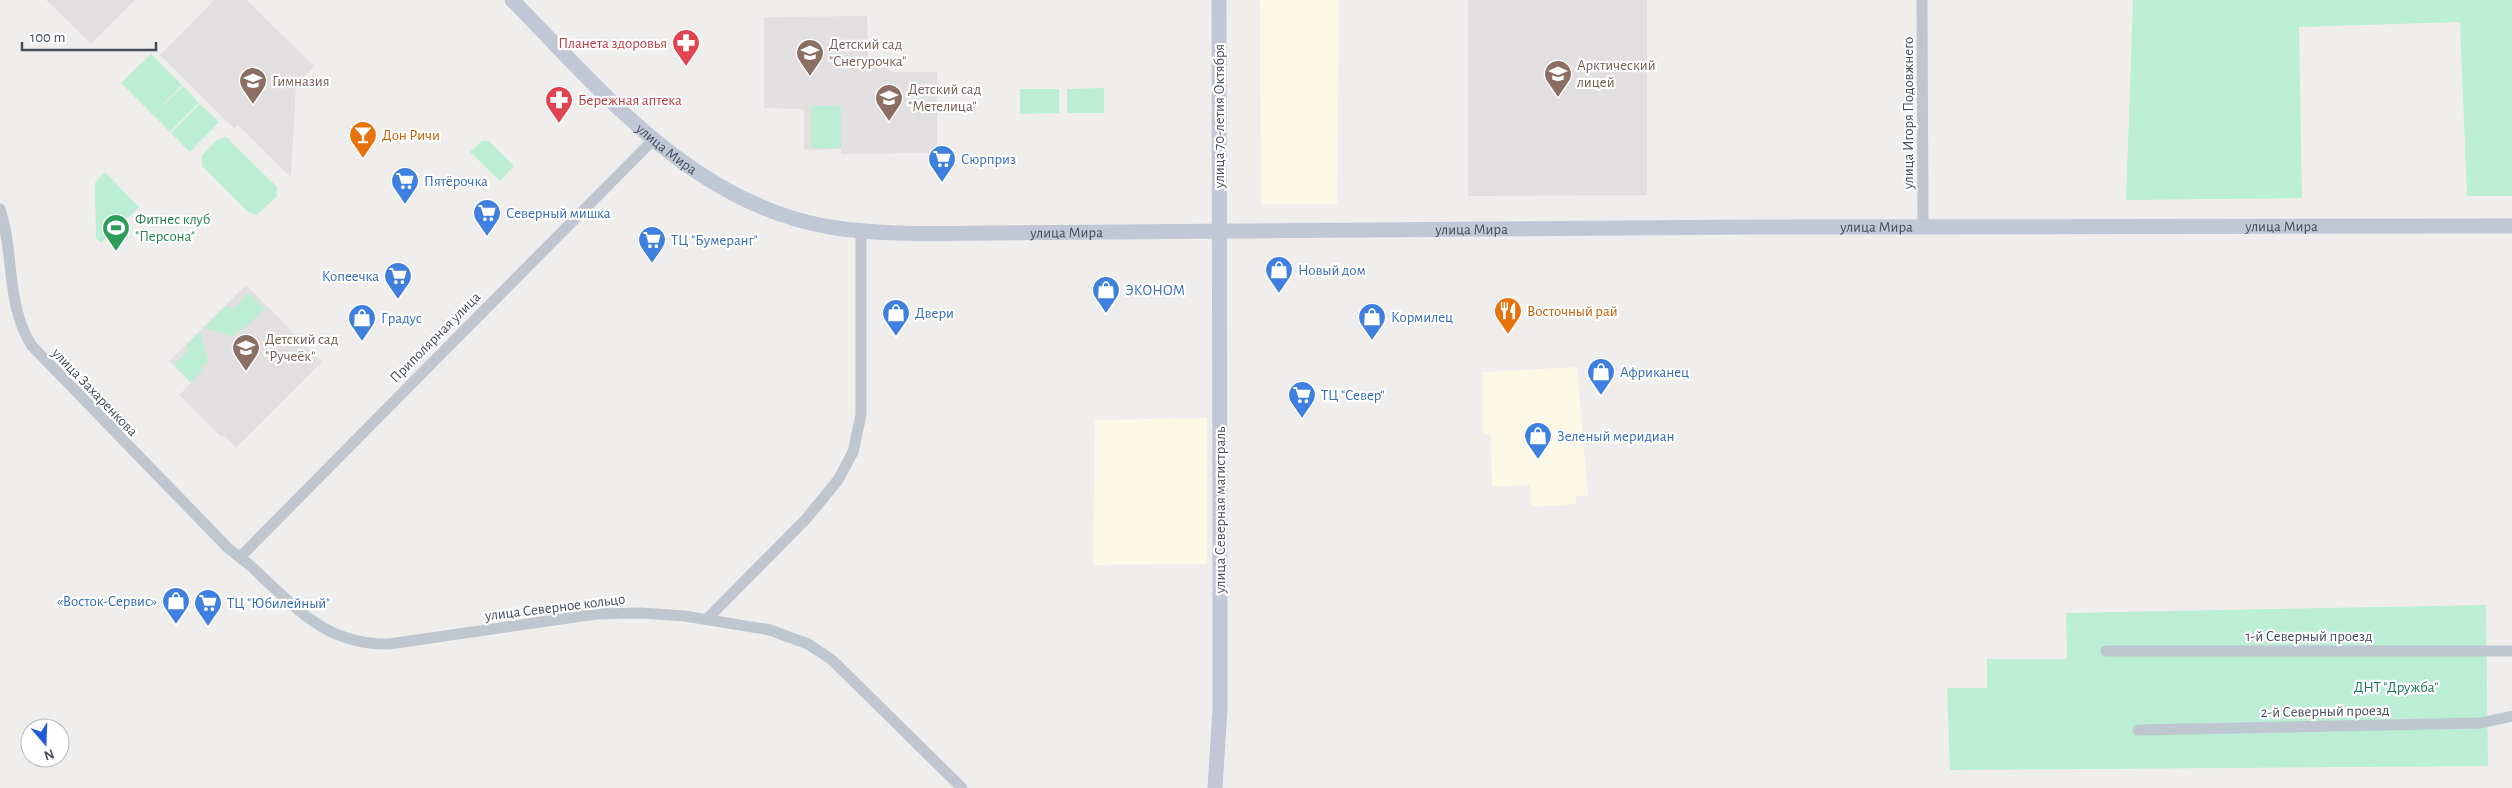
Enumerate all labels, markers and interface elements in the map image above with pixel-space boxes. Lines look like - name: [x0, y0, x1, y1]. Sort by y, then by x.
- scale bar: [22, 20, 156, 52]
- pharmacy icon: Планета здоровья: [671, 28, 701, 67]
- text: 100 m: [30, 30, 65, 45]
- place label: Планета здоровья: [558, 36, 667, 51]
- place label: Детский сад "Снегурочка": [829, 37, 907, 69]
- street label: улица Игоря Подовжнего: [1901, 37, 1916, 190]
- school or university icon: Детский сад "Снегурочка": [795, 38, 825, 77]
- street label: улица 70-летия Октября: [1212, 44, 1227, 189]
- place label: Арктический лицей: [1577, 58, 1656, 90]
- school or university icon: Арктический лицей: [1543, 59, 1573, 98]
- school or university icon: Гимназия: [238, 66, 268, 105]
- place label: Гимназия: [272, 74, 330, 89]
- place label: Детский сад "Метелица": [908, 82, 981, 114]
- school or university icon: Детский сад "Метелица": [874, 83, 904, 122]
- pharmacy icon: Бережная аптека: [544, 85, 574, 124]
- place label: Бережная аптека: [578, 93, 682, 108]
- bar icon: Дон Ричи: [348, 120, 378, 159]
- street label: улица Мира: [632, 120, 700, 178]
- place label: Дон Ричи: [382, 128, 440, 143]
- supermarket icon: Сюрприз: [927, 144, 957, 183]
- place label: Сюрприз: [961, 152, 1016, 167]
- supermarket icon: Пятёрочка: [390, 166, 420, 205]
- place label: Пятёрочка: [424, 174, 488, 189]
- supermarket icon: Северный мишка: [472, 198, 502, 237]
- place label: Северный мишка: [506, 206, 611, 221]
- place label: Фитнес клуб "Персона": [135, 212, 210, 244]
- sports icon: Фитнес клуб "Персона": [101, 213, 131, 252]
- street label: улица Мира: [2244, 219, 2318, 234]
- street label: улица Мира: [1839, 220, 1913, 235]
- street label: улица Мира: [1434, 222, 1508, 238]
- supermarket icon: ТЦ "Бумеранг": [637, 225, 667, 264]
- street label: улица Мира: [1029, 225, 1103, 241]
- place label: ТЦ "Бумеранг": [671, 233, 758, 248]
- shop icon: Новый дом: [1264, 255, 1294, 294]
- supermarket icon: Копеечка: [383, 261, 413, 300]
- place label: Новый дом: [1298, 263, 1366, 278]
- place label: Копеечка: [322, 269, 379, 284]
- shop icon: ЭКОНОМ: [1091, 275, 1121, 314]
- place label: ЭКОНОМ: [1125, 283, 1185, 298]
- street label: Приполярная улица: [387, 289, 484, 386]
- restaurant icon: Восточный рай: [1493, 296, 1523, 335]
- shop icon: Двери: [881, 298, 911, 337]
- shop icon: Кормилец: [1357, 302, 1387, 341]
- shop icon: Градус: [347, 303, 377, 342]
- place label: Восточный рай: [1527, 304, 1618, 319]
- place label: Двери: [915, 306, 954, 321]
- place label: Кормилец: [1391, 310, 1453, 325]
- place label: Градус: [381, 311, 422, 326]
- place label: Детский сад "Ручеёк": [265, 332, 338, 364]
- school or university icon: Детский сад "Ручеёк": [231, 333, 261, 372]
- street label: улица Захаренкова: [48, 345, 140, 439]
- shop icon: Африканец: [1586, 357, 1616, 396]
- place label: Африканец: [1620, 365, 1689, 380]
- supermarket icon: ТЦ "Север": [1287, 380, 1317, 419]
- place label: ТЦ "Север": [1321, 388, 1385, 403]
- shop icon: Зеленый меридиан: [1523, 421, 1553, 460]
- street label: улица Северная магистраль: [1213, 426, 1228, 594]
- place label: Зеленый меридиан: [1557, 429, 1675, 444]
- shop icon: «Восток-Сервис»: [161, 586, 191, 625]
- supermarket icon: ТЦ "Юбилейный": [193, 588, 223, 627]
- street label: улица Северное кольцо: [483, 591, 626, 624]
- place label: «Восток-Сервис»: [57, 594, 157, 609]
- place label: ТЦ "Юбилейный": [227, 596, 330, 611]
- street label: 1-й Северный проезд: [2245, 629, 2373, 644]
- park label: ДНТ "Дружба": [2354, 680, 2438, 695]
- street label: 2-й Северный проезд: [2261, 703, 2389, 720]
- north arrow: [20, 718, 70, 768]
- text: N: [42, 746, 56, 763]

